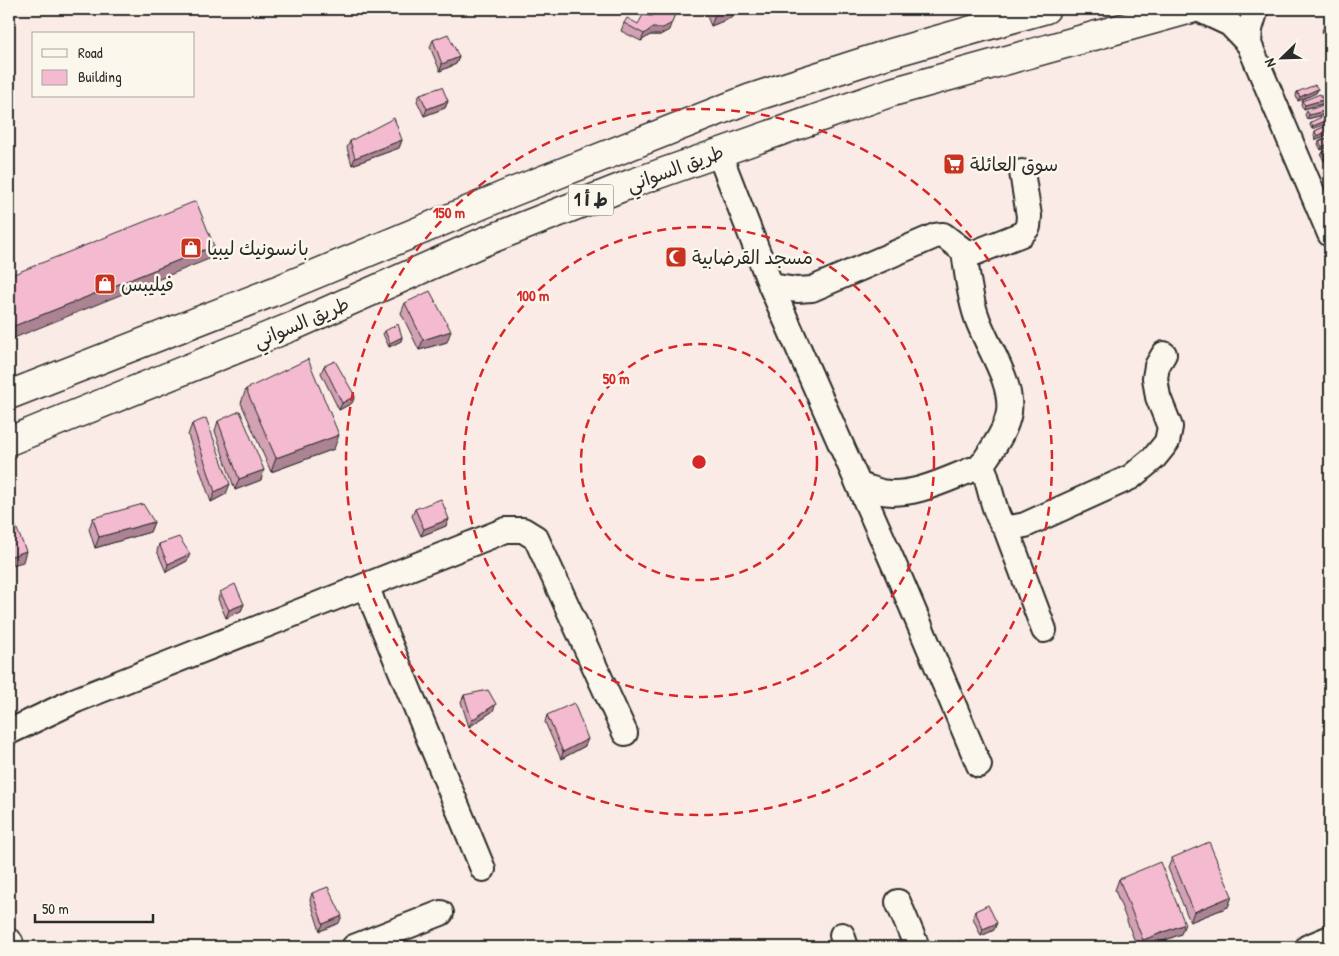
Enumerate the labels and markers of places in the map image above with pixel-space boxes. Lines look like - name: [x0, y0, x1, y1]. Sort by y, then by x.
- place label: سوق العائلة: [970, 151, 1058, 177]
- supermarket icon: سوق العائلة: [942, 152, 966, 176]
- place label: بانسونيك ليبيا: [207, 235, 309, 261]
- shop icon: بانسونيك ليبيا: [179, 236, 203, 260]
- place label: مسجد القرضابية: [692, 244, 813, 270]
- mosque icon: مسجد القرضابية: [664, 245, 688, 269]
- place label: فيليبس: [121, 271, 174, 297]
- shop icon: فيليبس: [93, 272, 117, 296]
- centre of rings: [690, 453, 708, 471]

